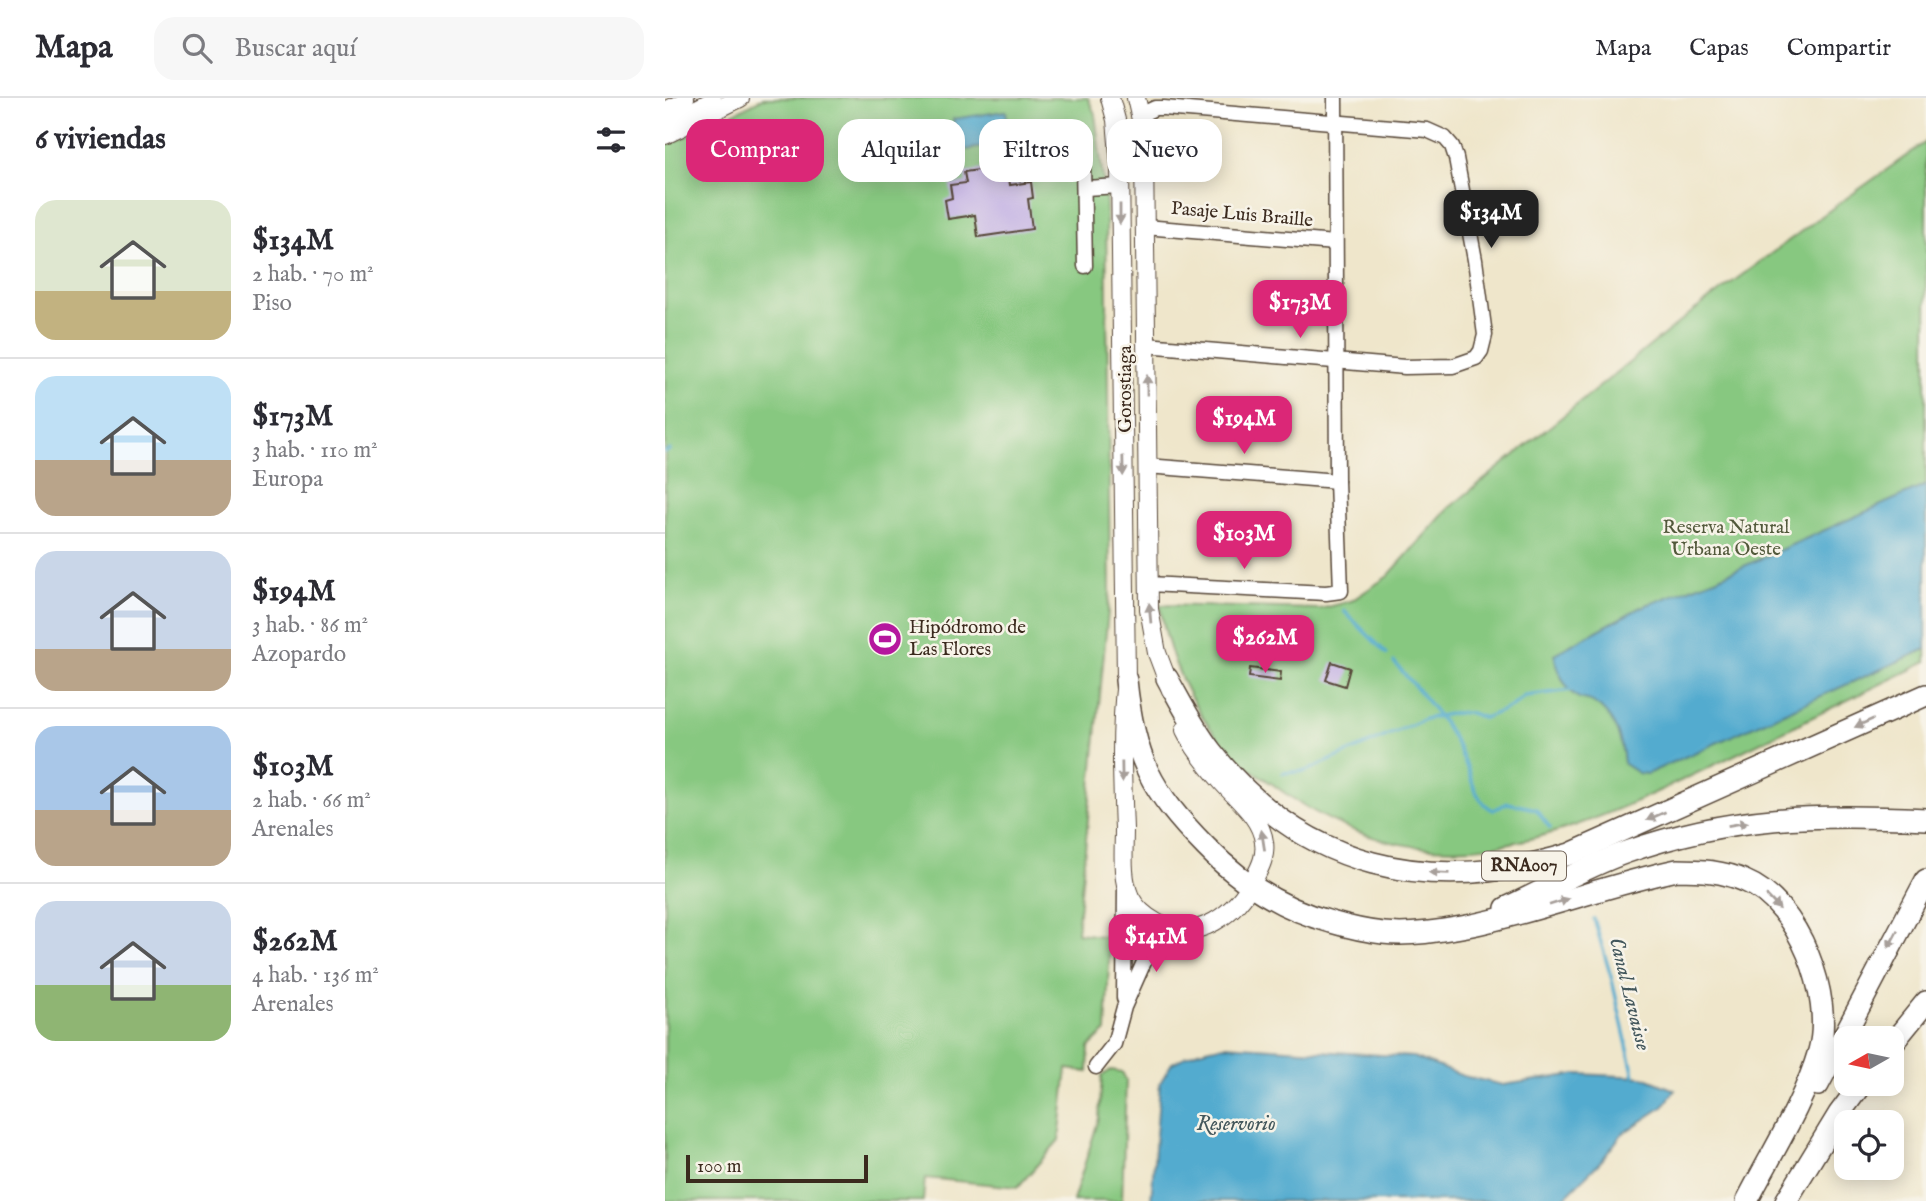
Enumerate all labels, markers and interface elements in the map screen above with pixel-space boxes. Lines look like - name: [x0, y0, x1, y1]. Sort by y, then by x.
- search box: [154, 17, 644, 80]
- text: Mapa: [35, 27, 112, 69]
- icon: search: [178, 29, 216, 67]
- text: Buscar aquí: [234, 32, 356, 65]
- text: Mapa: [1595, 33, 1651, 64]
- text: Capas: [1689, 33, 1749, 64]
- text: Compartir: [1787, 33, 1891, 64]
- chip: Comprar: [686, 119, 824, 182]
- chip: Alquilar: [838, 119, 965, 182]
- chip: Filtros: [979, 119, 1093, 182]
- chip: Nuevo: [1107, 119, 1222, 182]
- text: 6 viviendas: [35, 121, 166, 159]
- icon: filters: [592, 121, 630, 159]
- pin: $134M: [1442, 190, 1540, 250]
- street label: Pasaje Luis Braille: [1170, 197, 1314, 233]
- text: $134M: [1460, 198, 1522, 227]
- one-way arrow: [1115, 203, 1126, 225]
- text: $134M: [252, 222, 334, 260]
- icon: home: [91, 228, 175, 312]
- text: 2 hab. · 70 m²: [252, 260, 374, 289]
- pin: $173M: [1251, 280, 1349, 340]
- text: $173M: [1269, 288, 1331, 317]
- text: Piso: [252, 289, 292, 318]
- street label: Gorostiaga: [1114, 344, 1138, 433]
- one-way arrow: [1141, 374, 1153, 396]
- pin: $194M: [1195, 396, 1293, 456]
- text: $173M: [252, 398, 333, 436]
- icon: home: [91, 404, 175, 488]
- text: $194M: [1212, 404, 1276, 433]
- text: 3 hab. · 110 m²: [252, 436, 378, 465]
- one-way arrow: [1117, 455, 1128, 477]
- text: Europa: [252, 465, 323, 494]
- pin: $103M: [1195, 512, 1293, 571]
- park label: Reserva Natural Urbana Oeste: [1662, 516, 1790, 562]
- text: $103M: [1213, 519, 1275, 548]
- text: $194M: [252, 573, 336, 611]
- icon: home: [91, 579, 175, 663]
- one-way arrow: [1144, 602, 1155, 624]
- text: 3 hab. · 86 m²: [252, 611, 368, 640]
- place label: Hipódromo de Las Flores: [909, 616, 1026, 662]
- pin: $262M: [1216, 616, 1314, 675]
- sports icon: Hipódromo de Las Flores: [866, 620, 904, 658]
- text: $262M: [1232, 623, 1298, 652]
- text: Azopardo: [252, 640, 346, 669]
- one-way arrow: [1854, 717, 1874, 729]
- text: $103M: [252, 748, 334, 786]
- icon: home: [91, 754, 175, 838]
- one-way arrow: [1116, 761, 1128, 783]
- text: 2 hab. · 66 m²: [252, 786, 371, 815]
- one-way arrow: [1646, 810, 1666, 822]
- text: Arenales: [252, 815, 334, 844]
- one-way arrow: [1727, 818, 1749, 829]
- one-way arrow: [1257, 829, 1268, 851]
- road number: RNA007: [1482, 852, 1566, 880]
- one-way arrow: [1427, 868, 1449, 879]
- one-way arrow: [1765, 893, 1781, 910]
- one-way arrow: [1549, 897, 1570, 907]
- pin: $141M: [1107, 914, 1205, 974]
- text: $141M: [1125, 922, 1187, 951]
- text: $262M: [252, 923, 338, 961]
- icon: home: [91, 929, 175, 1013]
- one-way arrow: [1887, 930, 1899, 949]
- water label: Canal Lavaisse: [1602, 935, 1656, 1053]
- text: 4 hab. · 136 m²: [252, 961, 379, 990]
- text: Arenales: [252, 990, 334, 1019]
- north arrow: [1834, 1026, 1904, 1096]
- map controls: [1834, 1026, 1904, 1180]
- button: locate: [1834, 1110, 1904, 1180]
- water label: Reservorio: [1196, 1111, 1276, 1138]
- scale bar: [686, 1152, 868, 1184]
- text: 100 m: [697, 1155, 741, 1179]

